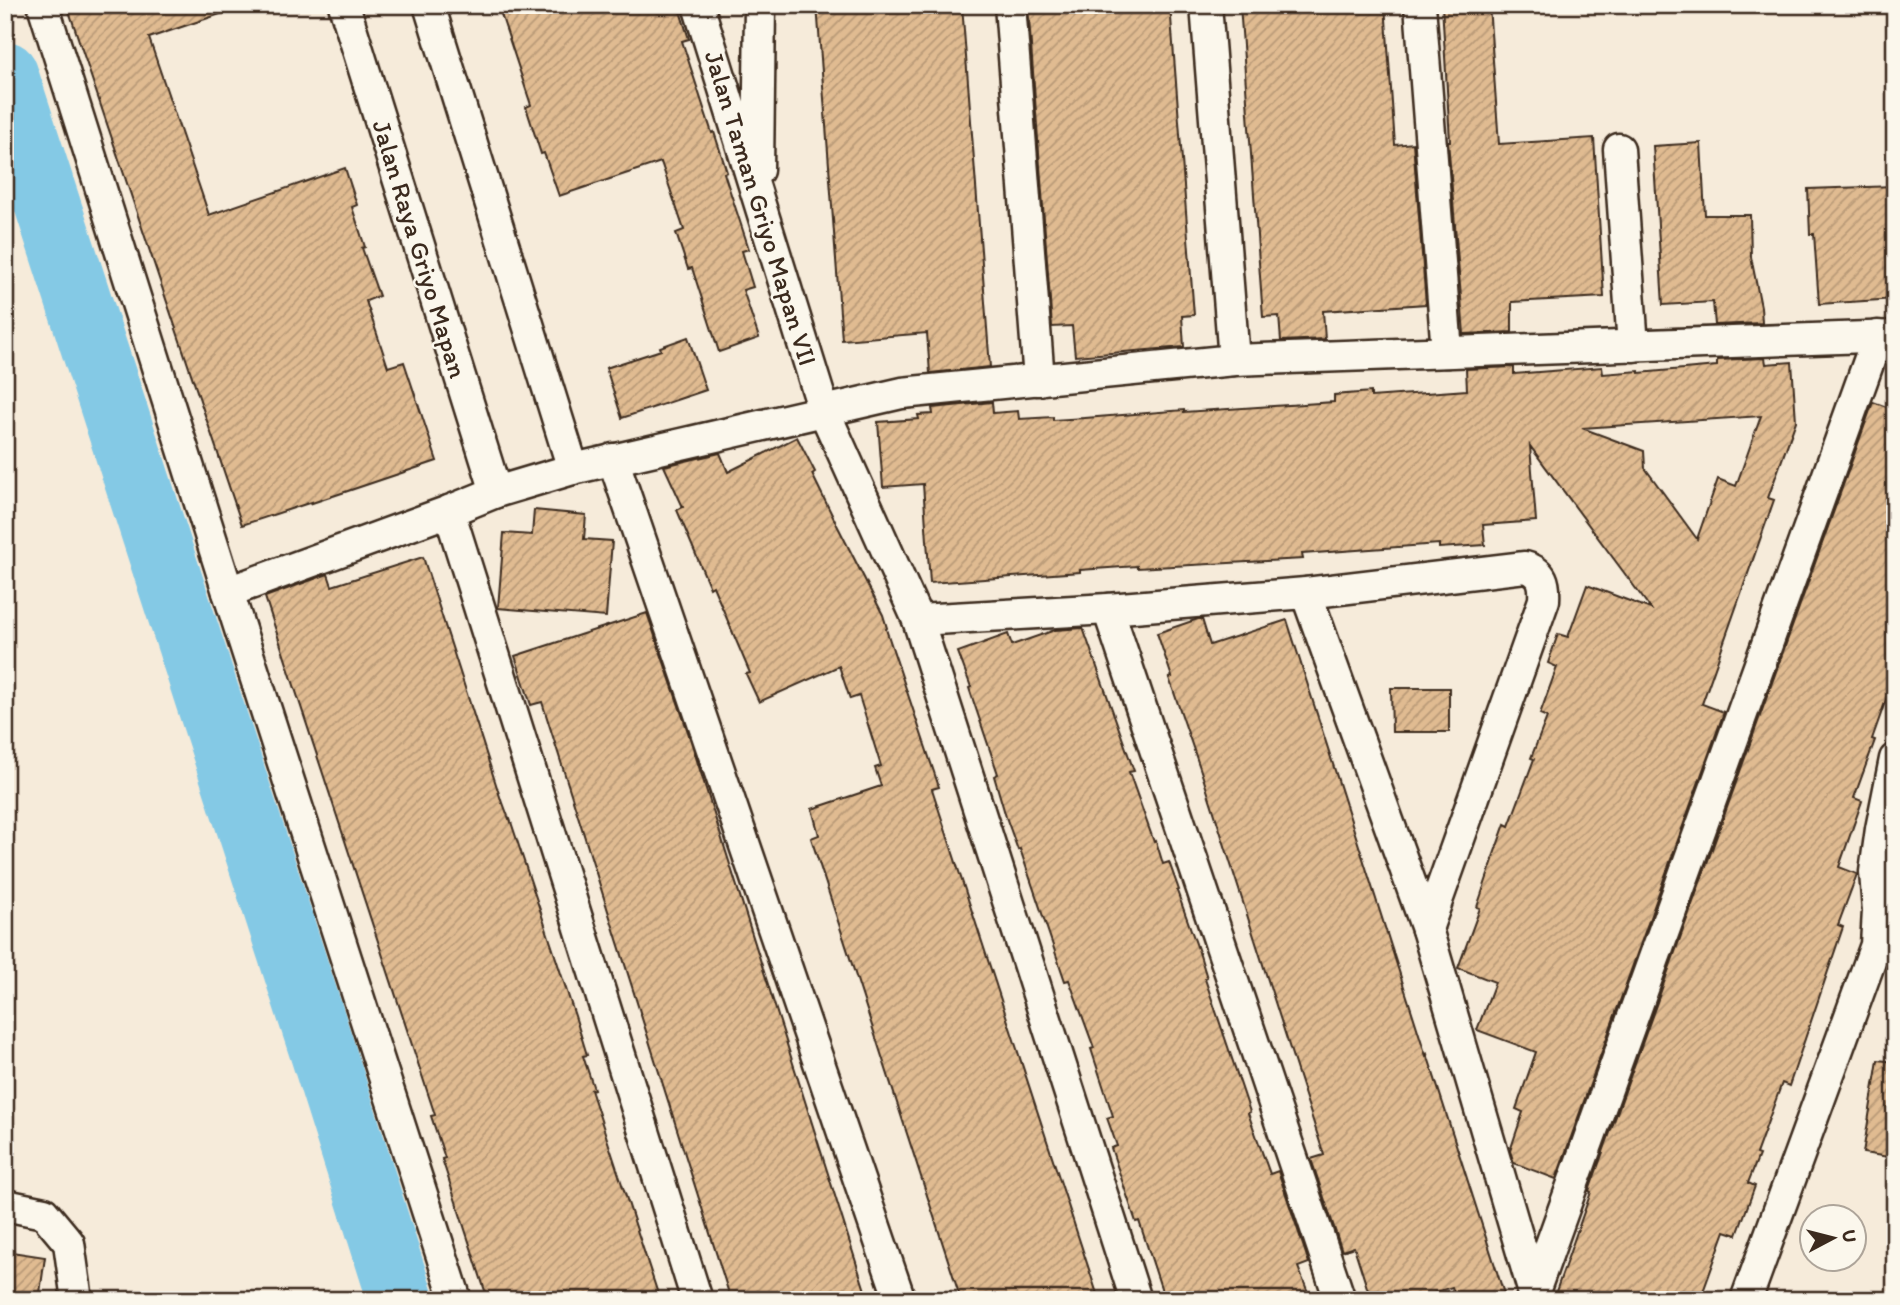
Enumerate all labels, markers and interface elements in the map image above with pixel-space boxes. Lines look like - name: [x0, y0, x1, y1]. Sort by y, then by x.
- street label: Jalan Taman Griyo Mapan VII: [698, 47, 824, 369]
- street label: Jalan Raya Griyo Mapan: [365, 116, 475, 382]
- north arrow: [1798, 1204, 1868, 1274]
- text: U: [1837, 1228, 1862, 1244]

